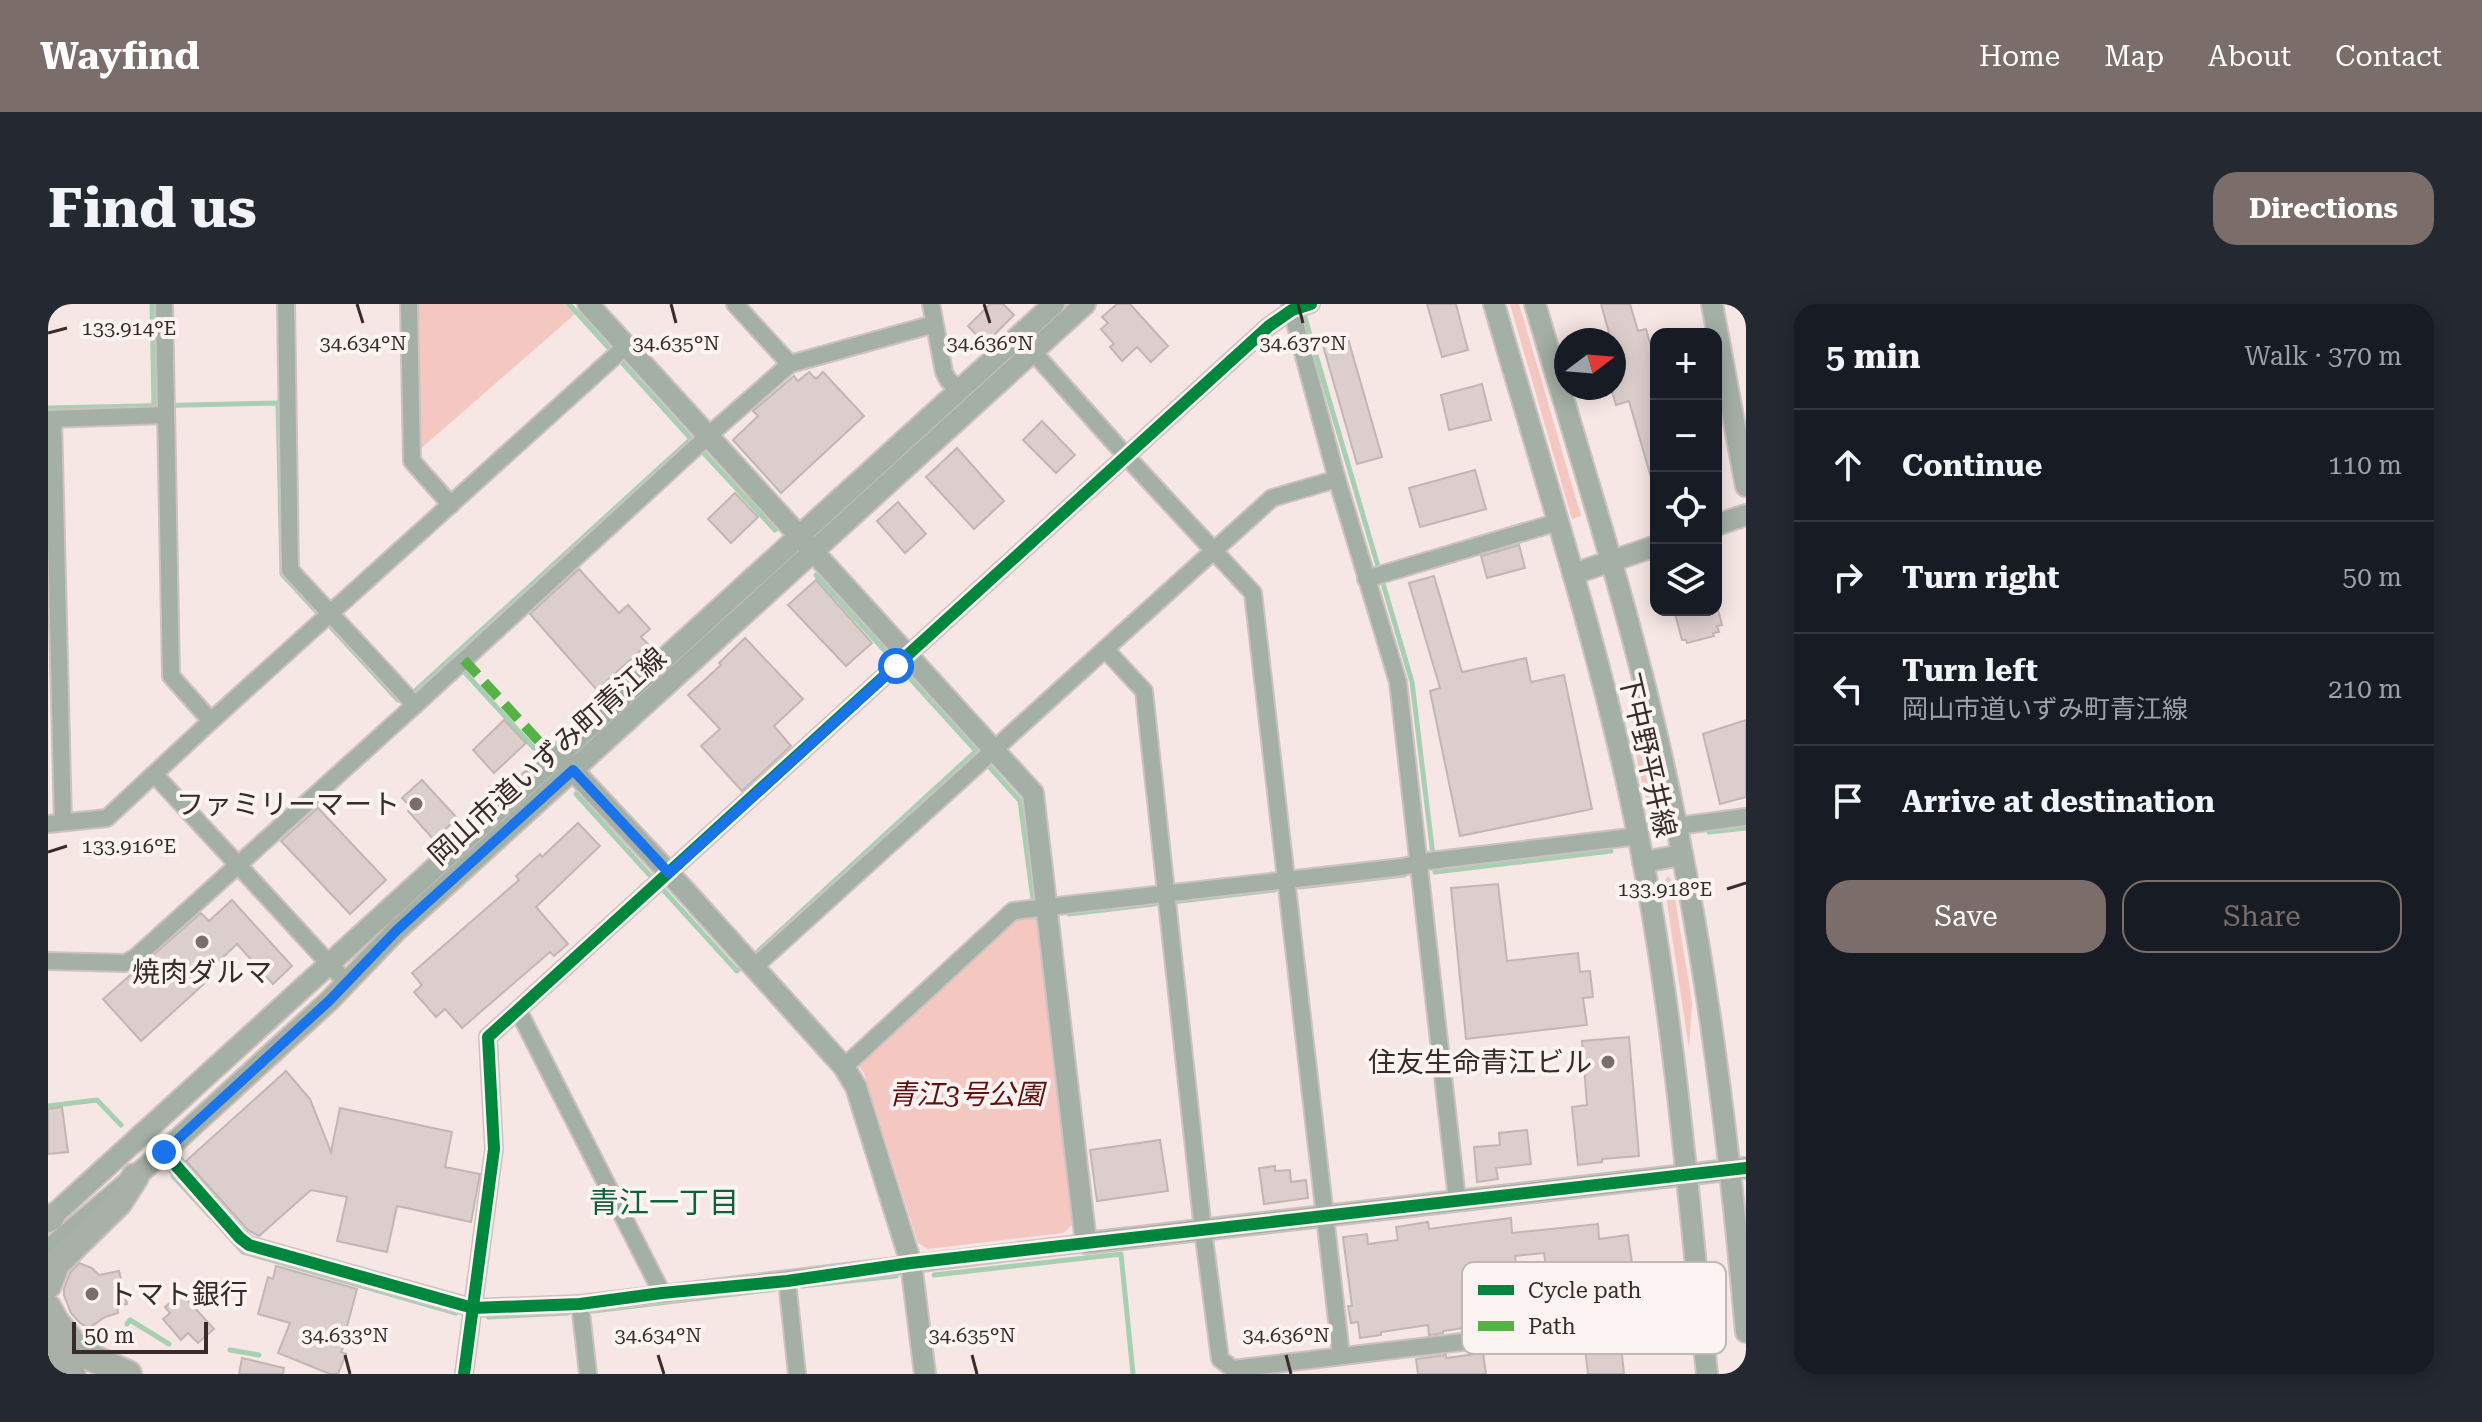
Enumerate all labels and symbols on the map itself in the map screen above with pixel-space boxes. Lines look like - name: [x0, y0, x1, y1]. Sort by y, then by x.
- text: 133.914°E: [82, 316, 176, 340]
- north arrow: [1554, 328, 1626, 400]
- text: 34.634°N: [320, 331, 406, 355]
- text: 34.635°N: [633, 331, 719, 355]
- text: 34.636°N: [947, 331, 1033, 355]
- text: 34.637°N: [1260, 331, 1346, 355]
- street label: 岡山市道いずみ町青江線: [422, 641, 673, 872]
- route start: [878, 648, 914, 684]
- street label: 下中野平井線: [1613, 670, 1682, 841]
- place label: ファミリーマート: [176, 788, 400, 821]
- marker: ファミリーマート: [407, 795, 425, 813]
- text: 133.916°E: [82, 834, 176, 858]
- text: 133.918°E: [1618, 877, 1712, 901]
- marker: 焼肉ダルマ: [193, 933, 211, 951]
- place label: 焼肉ダルマ: [132, 956, 272, 989]
- place label: 住友生命青江ビル: [1368, 1046, 1592, 1079]
- marker: 住友生命青江ビル: [1599, 1053, 1617, 1071]
- park label: 青江3号公園: [888, 1078, 1048, 1111]
- route end: [146, 1134, 182, 1170]
- district label: 青江一丁目: [589, 1185, 739, 1220]
- legend: [1462, 1262, 1726, 1354]
- place label: トマト銀行: [108, 1278, 248, 1311]
- text: Cycle path: [1528, 1278, 1642, 1303]
- marker: トマト銀行: [83, 1285, 101, 1303]
- text: Path: [1528, 1314, 1576, 1339]
- scale bar: [72, 1318, 208, 1354]
- text: 34.633°N: [302, 1323, 388, 1347]
- text: 34.634°N: [615, 1323, 701, 1347]
- text: 34.635°N: [929, 1323, 1015, 1347]
- text: 34.636°N: [1243, 1323, 1329, 1347]

